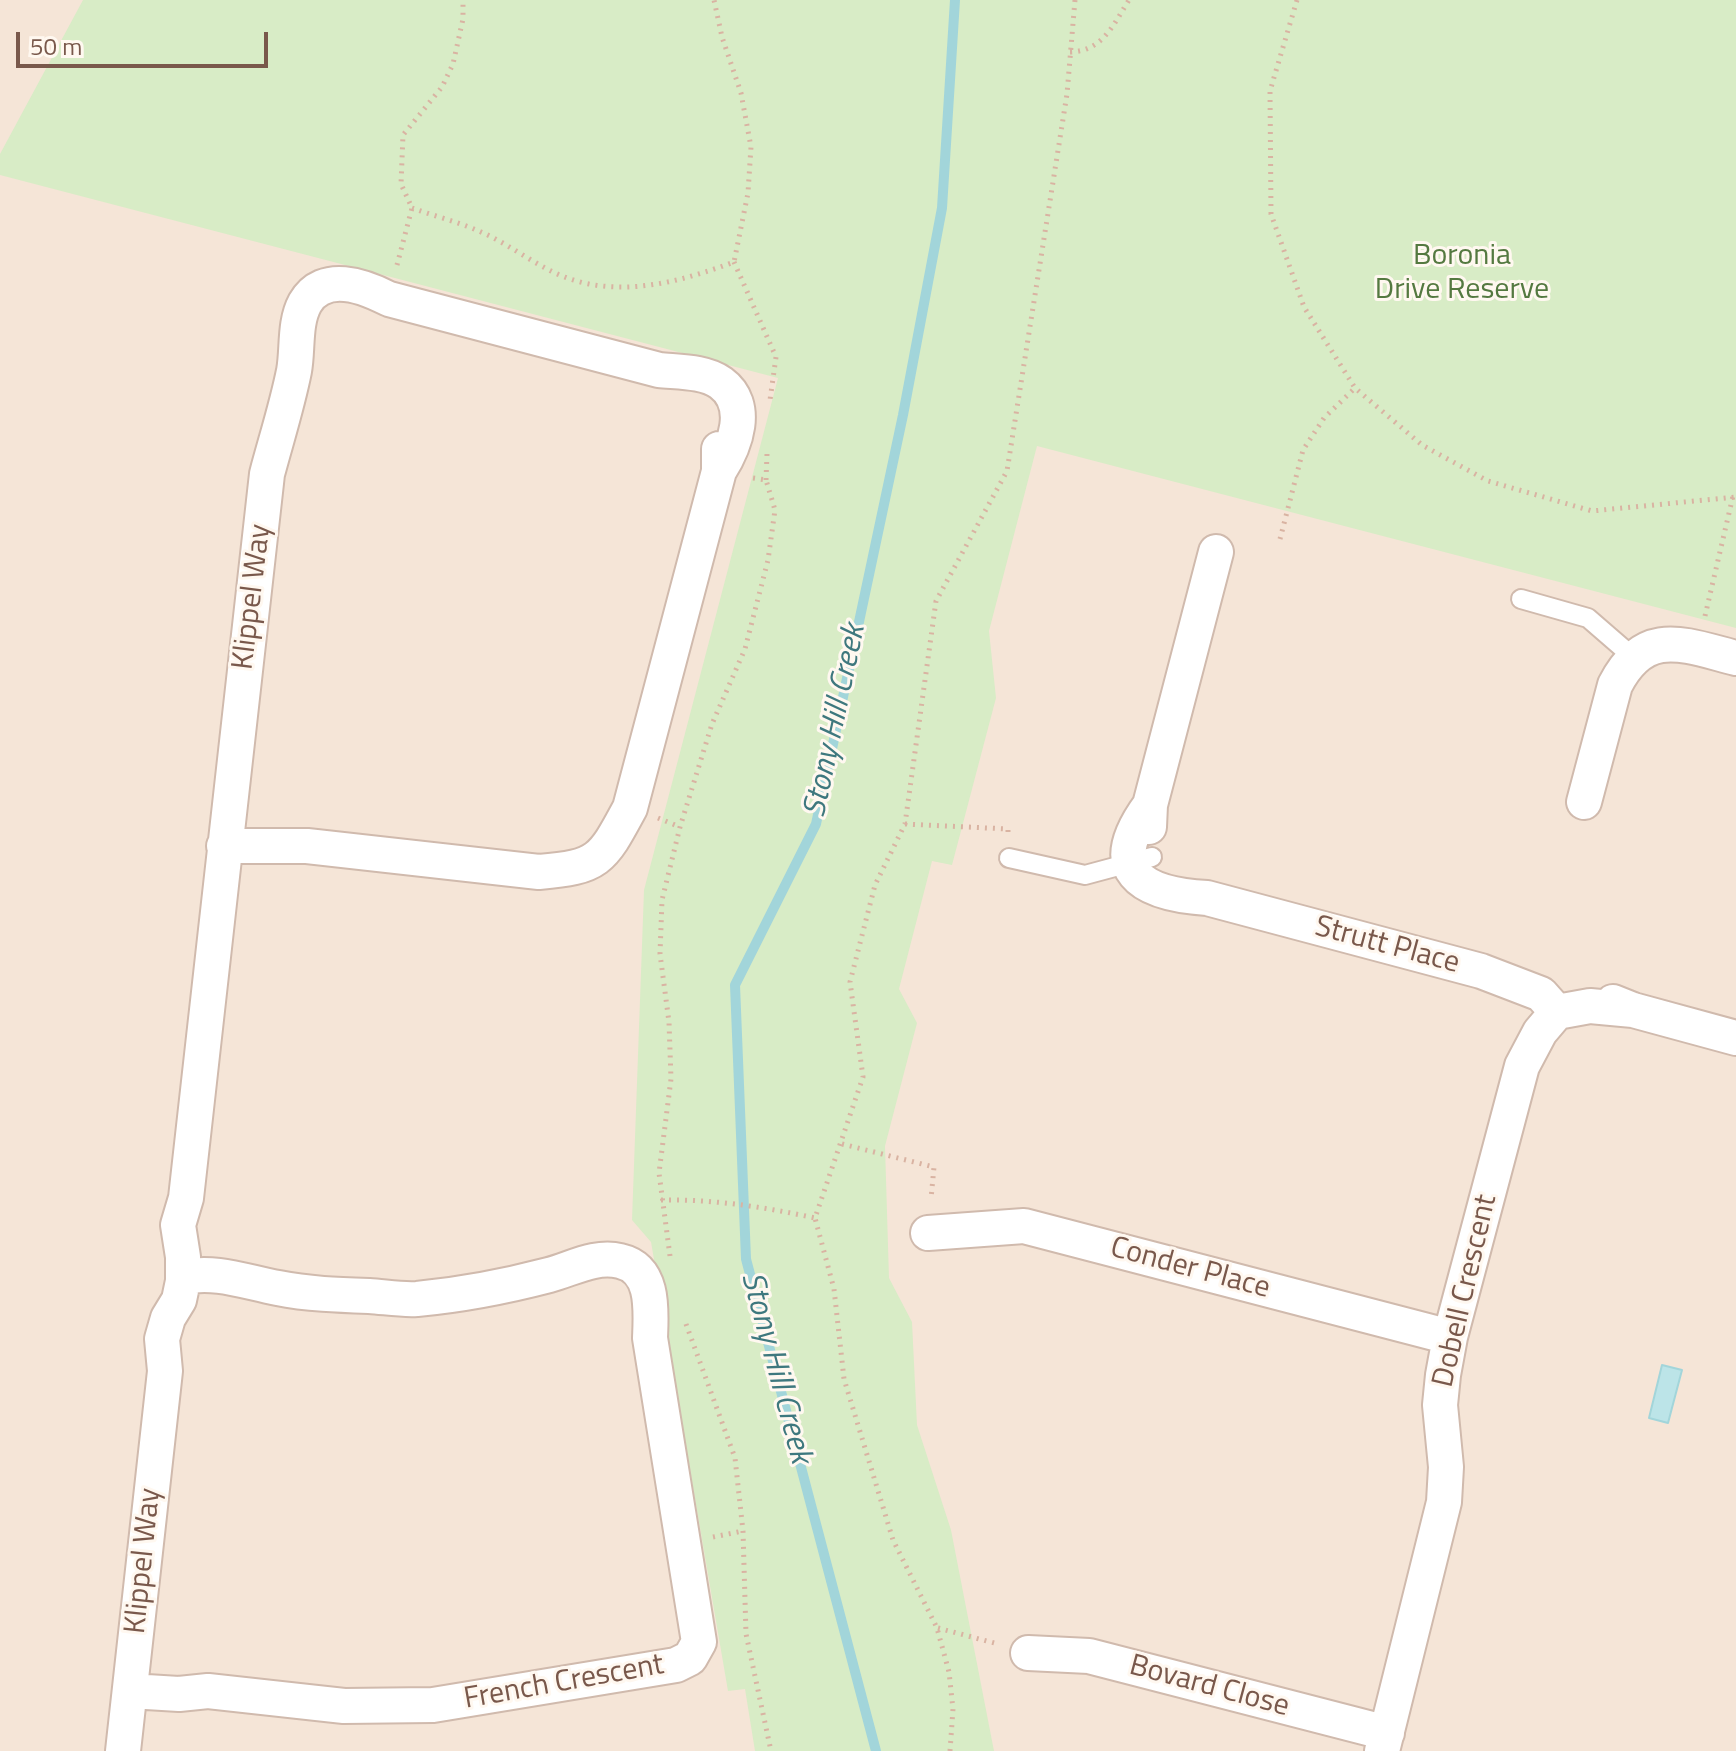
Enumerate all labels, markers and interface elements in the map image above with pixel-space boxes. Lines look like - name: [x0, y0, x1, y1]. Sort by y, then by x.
- scale bar: [20, 16, 272, 66]
- text: 50 m: [30, 28, 82, 64]
- park label: Boronia Drive Reserve: [1375, 239, 1549, 310]
- street label: Klippel Way: [226, 522, 280, 672]
- water label: Stony Hill Creek: [797, 621, 875, 821]
- street label: Strutt Place: [1311, 909, 1463, 983]
- street label: Dobell Crescent: [1426, 1191, 1506, 1391]
- street label: Conder Place: [1106, 1230, 1274, 1308]
- water label: Stony Hill Creek: [731, 1268, 819, 1468]
- street label: Klippel Way: [118, 1486, 170, 1636]
- street label: French Crescent: [461, 1648, 667, 1718]
- street label: Bovard Close: [1125, 1648, 1293, 1726]

